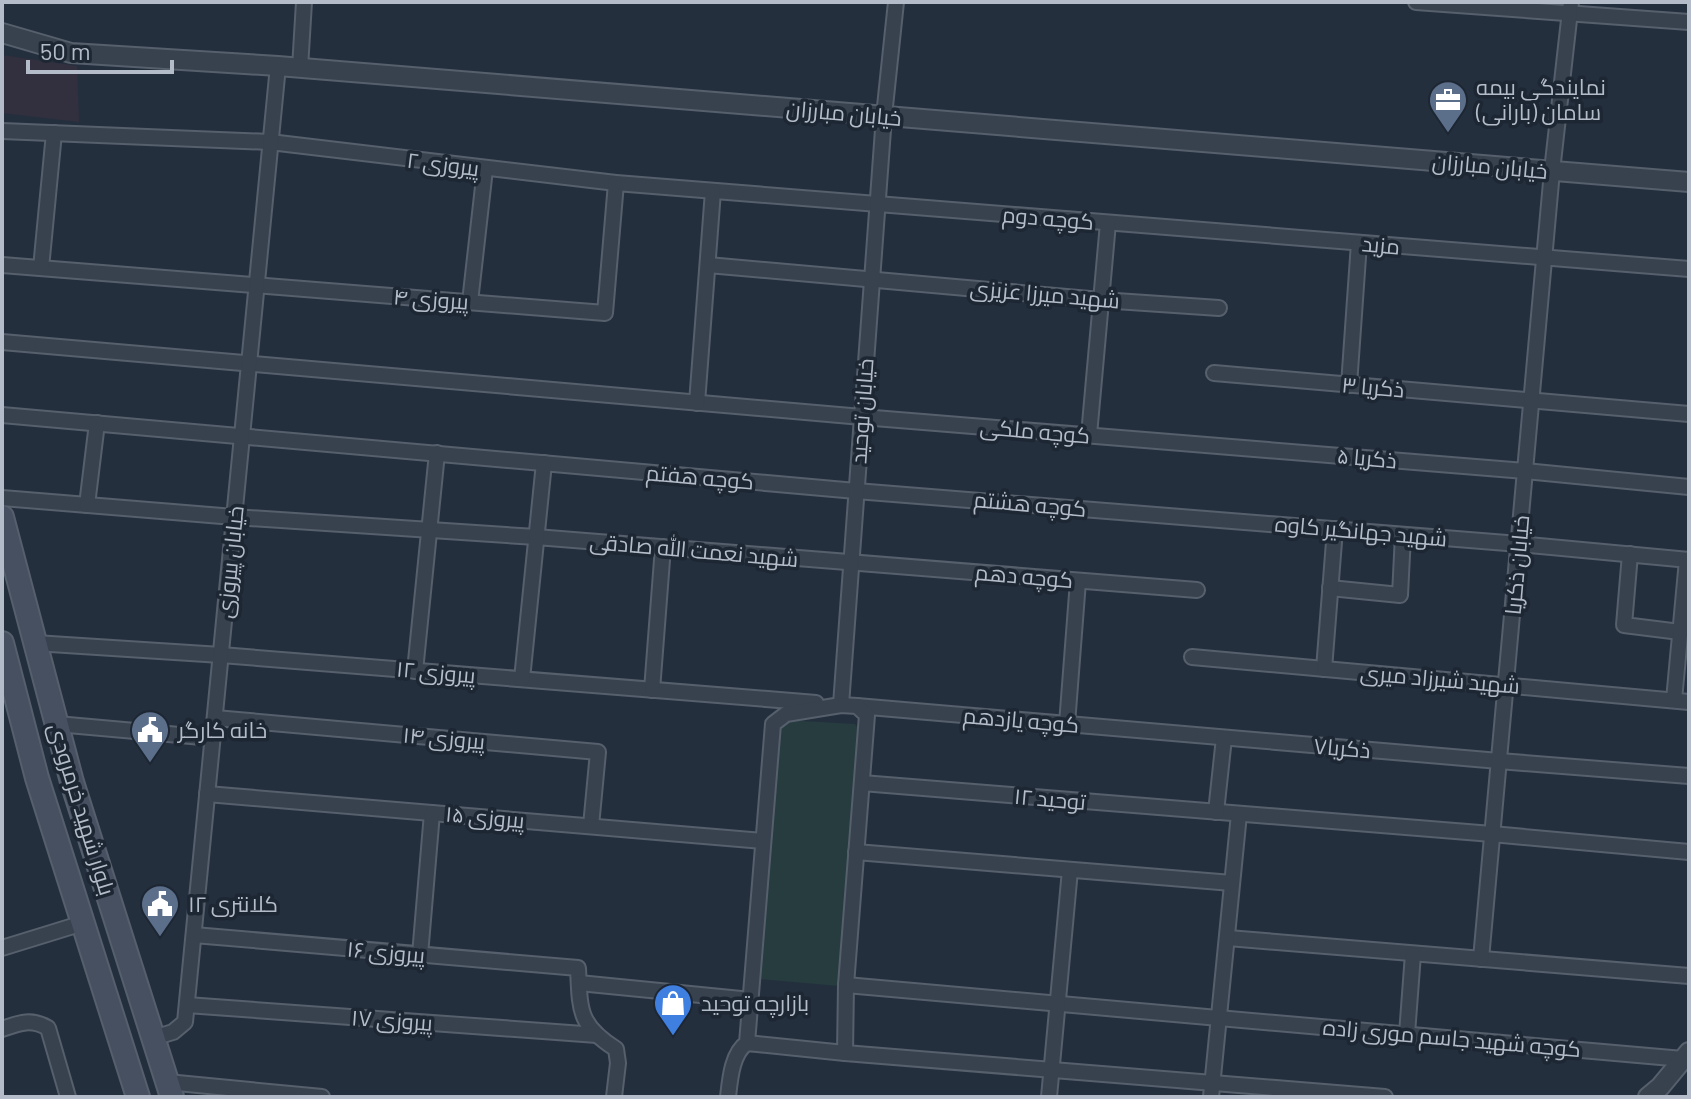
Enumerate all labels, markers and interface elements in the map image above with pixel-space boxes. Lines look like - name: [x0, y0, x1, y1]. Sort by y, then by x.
- scale bar: [28, 24, 172, 74]
- text: 50 m: [40, 36, 91, 65]
- place label: نمایندگی بیمه سامان (بارانی): [1475, 73, 1606, 126]
- office icon: نمایندگی بیمه سامان (بارانی): [1427, 79, 1469, 134]
- street label: خیابان مبارزان: [785, 94, 903, 131]
- street label: پیروزی ۲: [405, 146, 481, 183]
- street label: خیابان مبارزان: [1431, 147, 1549, 184]
- street label: کوچه دوم: [1001, 200, 1095, 238]
- street label: مزید: [1361, 229, 1401, 260]
- street label: شهید میرزا عزیزی: [969, 273, 1121, 315]
- street label: پیروزی ۴: [392, 282, 470, 317]
- street label: خیابان توحید: [844, 357, 879, 465]
- street label: ذکریا ۳: [1341, 370, 1405, 403]
- street label: کوچه ملکی: [979, 412, 1091, 451]
- street label: ذکریا ۵: [1336, 441, 1398, 474]
- street label: کوچه هفتم: [645, 458, 755, 498]
- street label: کوچه هشتم: [972, 485, 1088, 525]
- street label: خیابان پیروزی: [210, 504, 251, 620]
- street label: شهید جهانگیر کاوه: [1274, 510, 1448, 552]
- street label: خیابان ذکریا: [1499, 514, 1534, 616]
- street label: شهید نعمت الله صادقی: [588, 527, 800, 573]
- street label: کوچه دهم: [974, 558, 1074, 596]
- street label: پیروزی ۱۲: [395, 655, 477, 690]
- street label: شهید شیرزاد میری: [1359, 658, 1521, 700]
- street label: کوچه یازدهم: [962, 701, 1080, 741]
- public building icon: خانه کارگر: [129, 709, 171, 764]
- place label: خانه کارگر: [176, 716, 267, 743]
- street label: بلوار شهید خرمرودی: [42, 719, 122, 899]
- street label: پیروزی ۱۴: [402, 720, 486, 757]
- street label: ذکریا۷: [1312, 732, 1372, 763]
- street label: توحید ۱۲: [1013, 782, 1087, 815]
- street label: پیروزی ۱۵: [444, 800, 526, 835]
- public building icon: کلانتری ۱۲: [139, 883, 181, 938]
- place label: کلانتری ۱۲: [188, 890, 278, 917]
- street label: پیروزی ۱۶: [346, 935, 426, 970]
- shop icon: بازارچه توحید: [652, 982, 694, 1037]
- place label: بازارچه توحید: [701, 989, 809, 1018]
- street label: پیروزی ۱۷: [350, 1003, 434, 1038]
- street label: کوچه شهید جاسم موری زاده: [1322, 1013, 1582, 1065]

